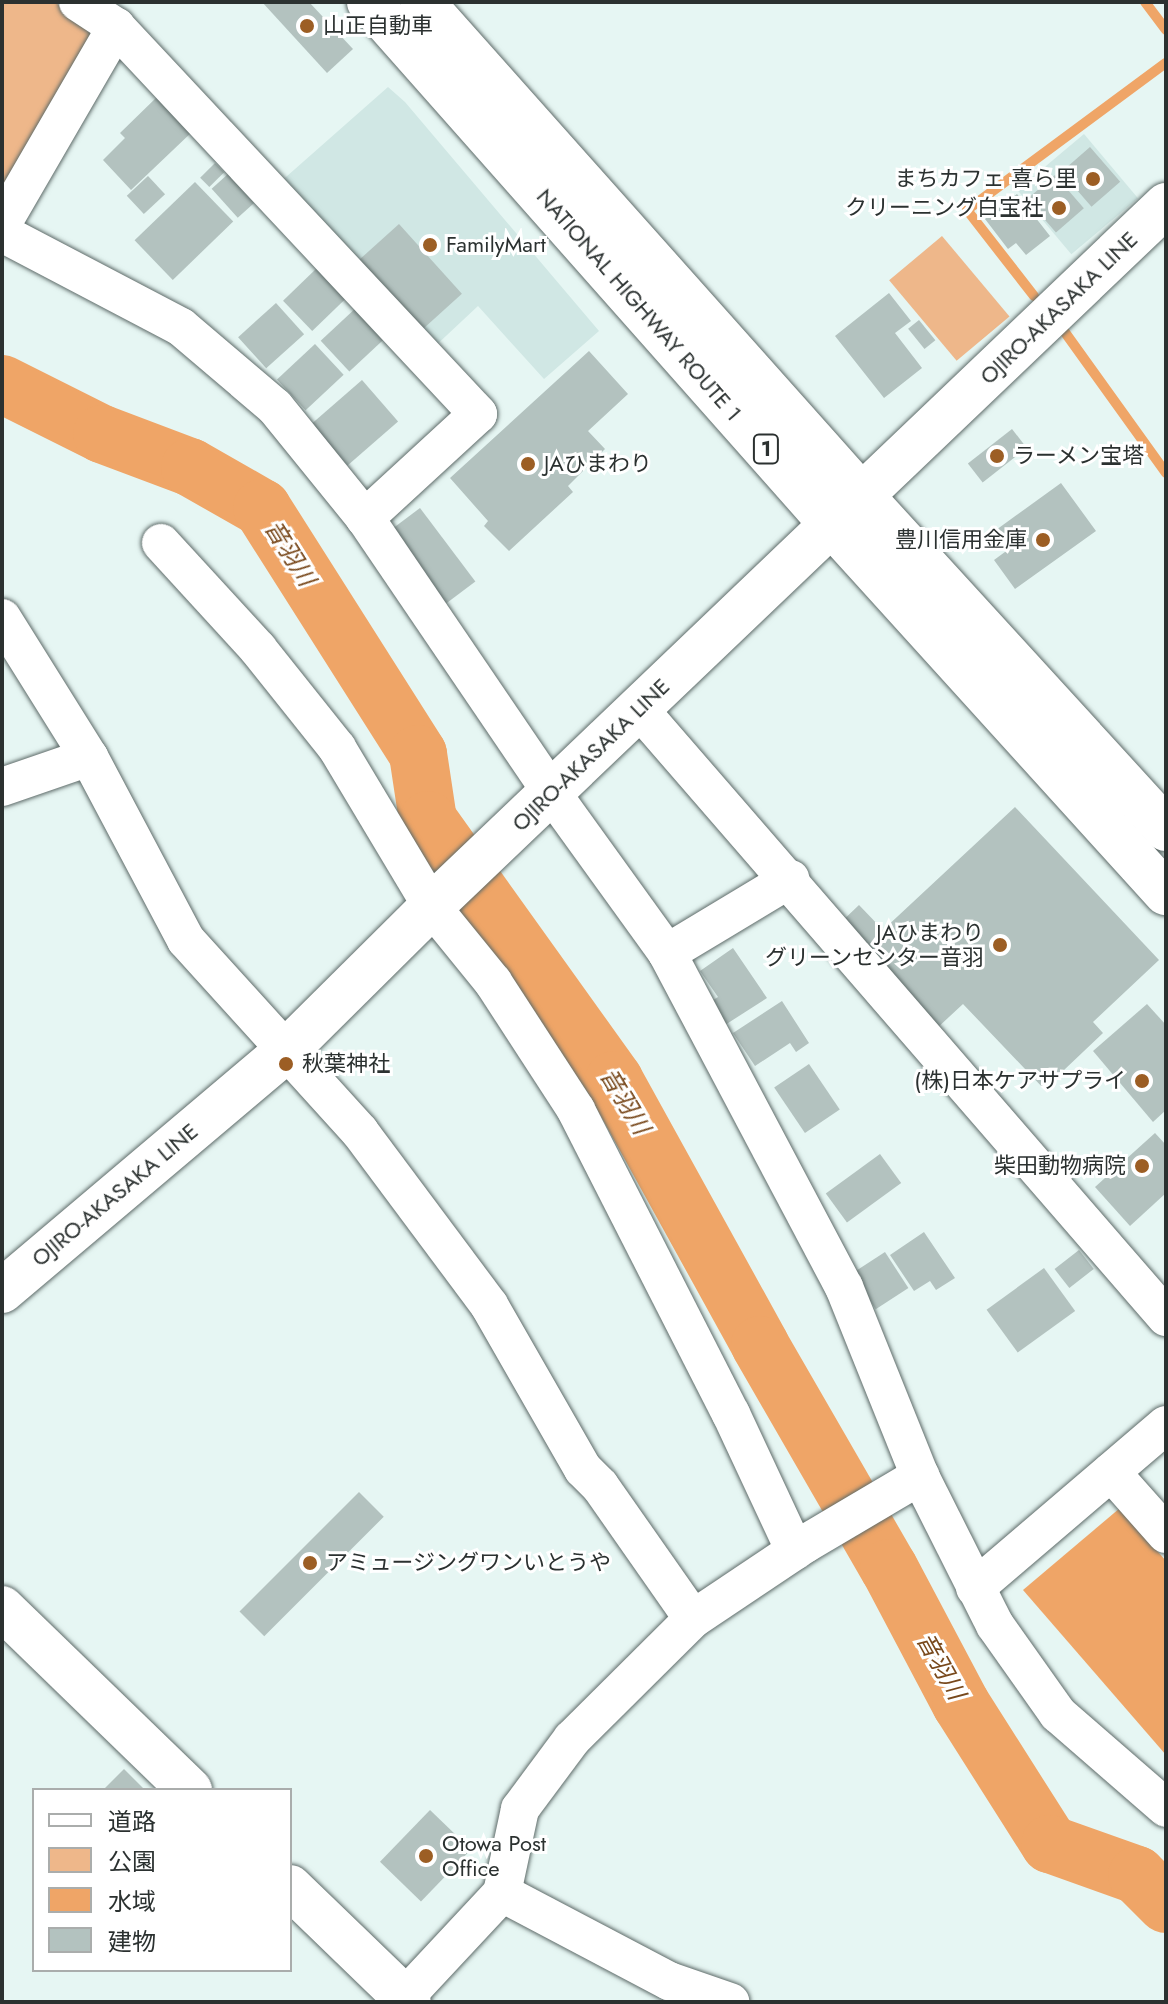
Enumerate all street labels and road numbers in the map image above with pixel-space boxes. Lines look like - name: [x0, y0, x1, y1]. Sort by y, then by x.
- street label: NATIONAL HIGHWAY ROUTE 1: [531, 184, 747, 426]
- street label: OJIRO-AKASAKA LINE: [975, 226, 1143, 390]
- road number: 1: [752, 433, 780, 465]
- street label: OJIRO-AKASAKA LINE: [507, 673, 675, 837]
- street label: OJIRO-AKASAKA LINE: [27, 1118, 203, 1272]

